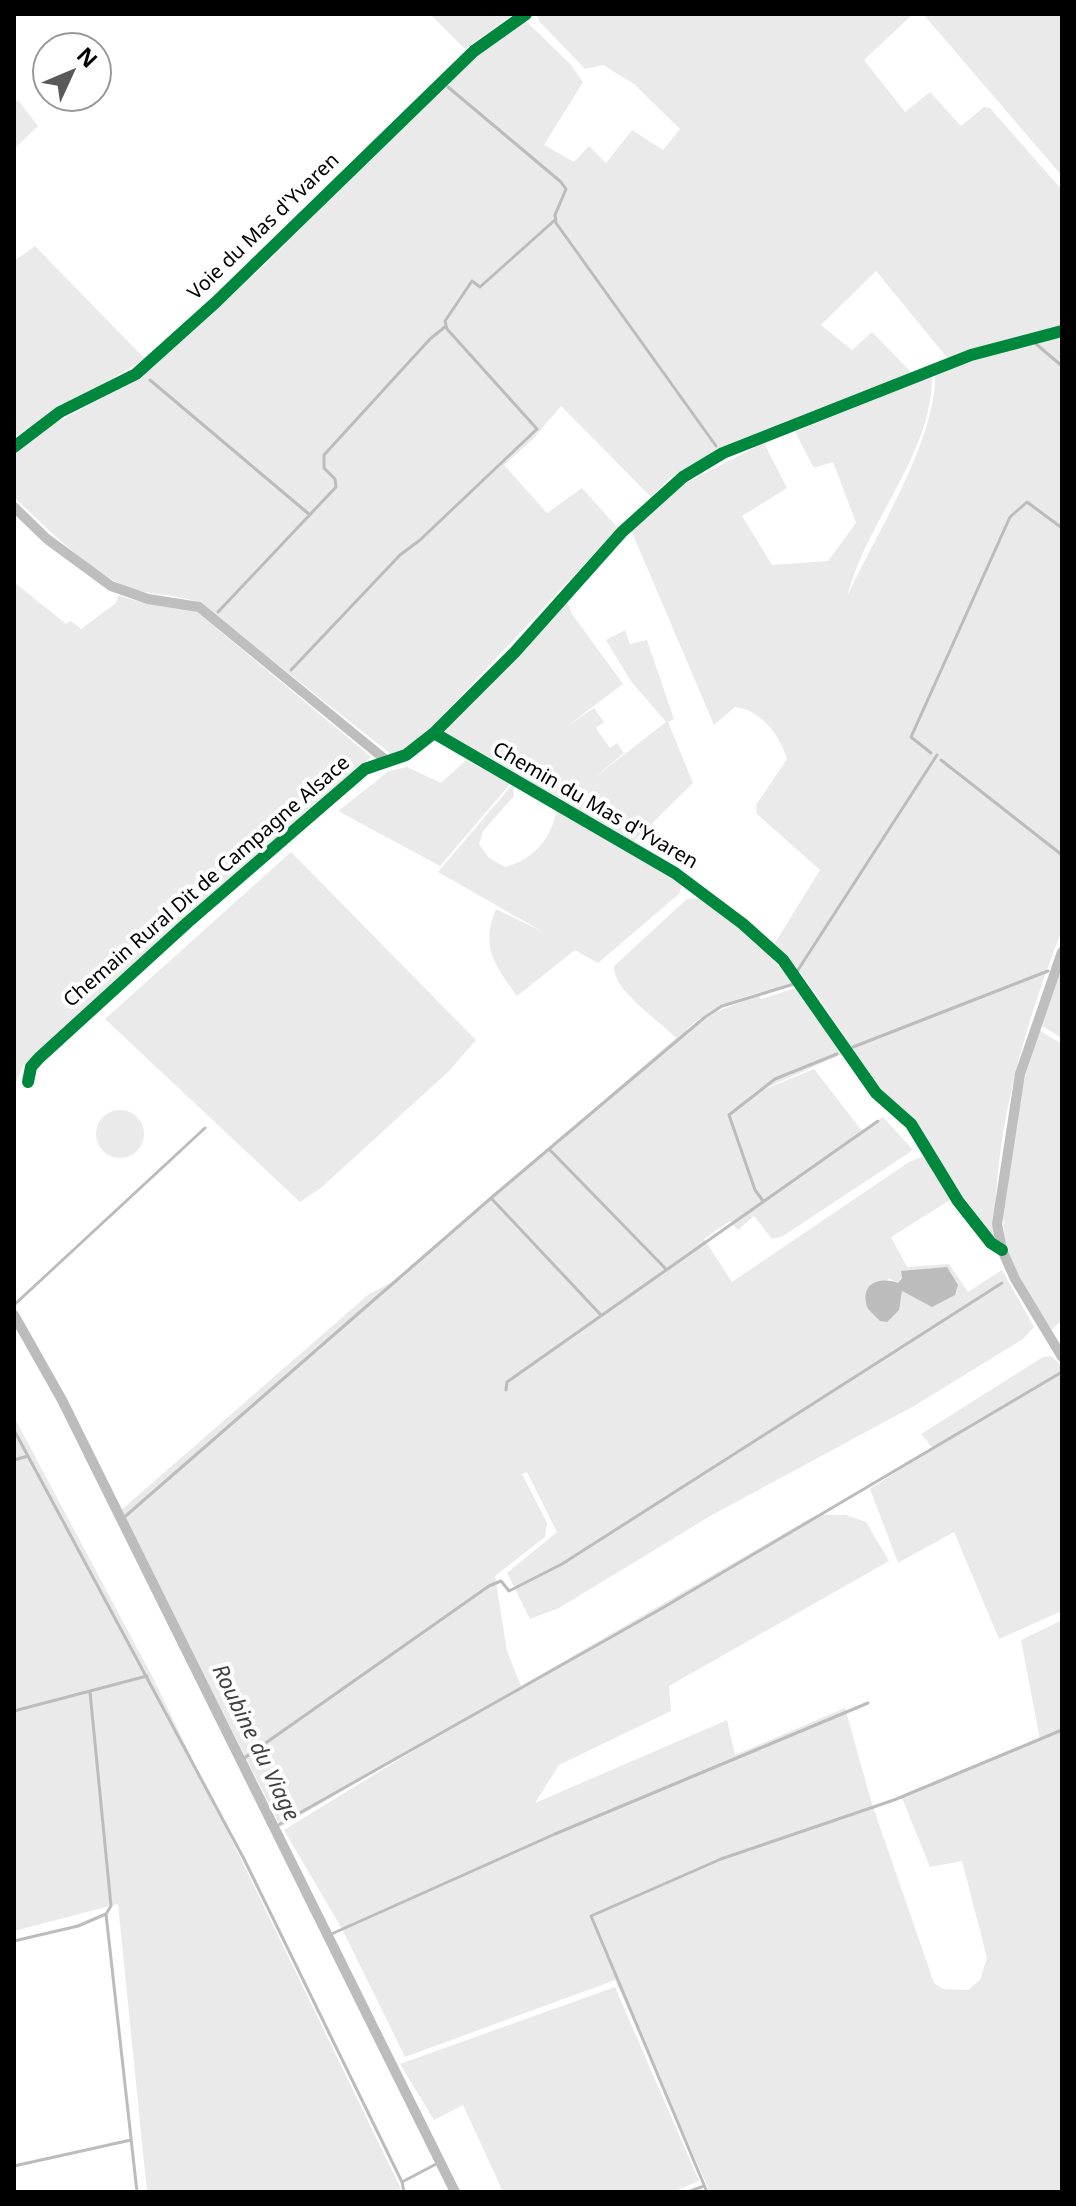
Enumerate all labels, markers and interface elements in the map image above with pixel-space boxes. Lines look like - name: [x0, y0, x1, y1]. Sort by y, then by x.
- north arrow: [32, 32, 112, 112]
- text: N: [71, 40, 105, 74]
- street label: Voie du Mas d'Yvaren: [184, 149, 344, 305]
- street label: Chemin du Mas d'Yvaren: [488, 737, 702, 875]
- street label: Chemain Rural Dit de Campagne Alsace: [59, 751, 355, 1013]
- water label: Roubine du Viage: [206, 1660, 304, 1826]

